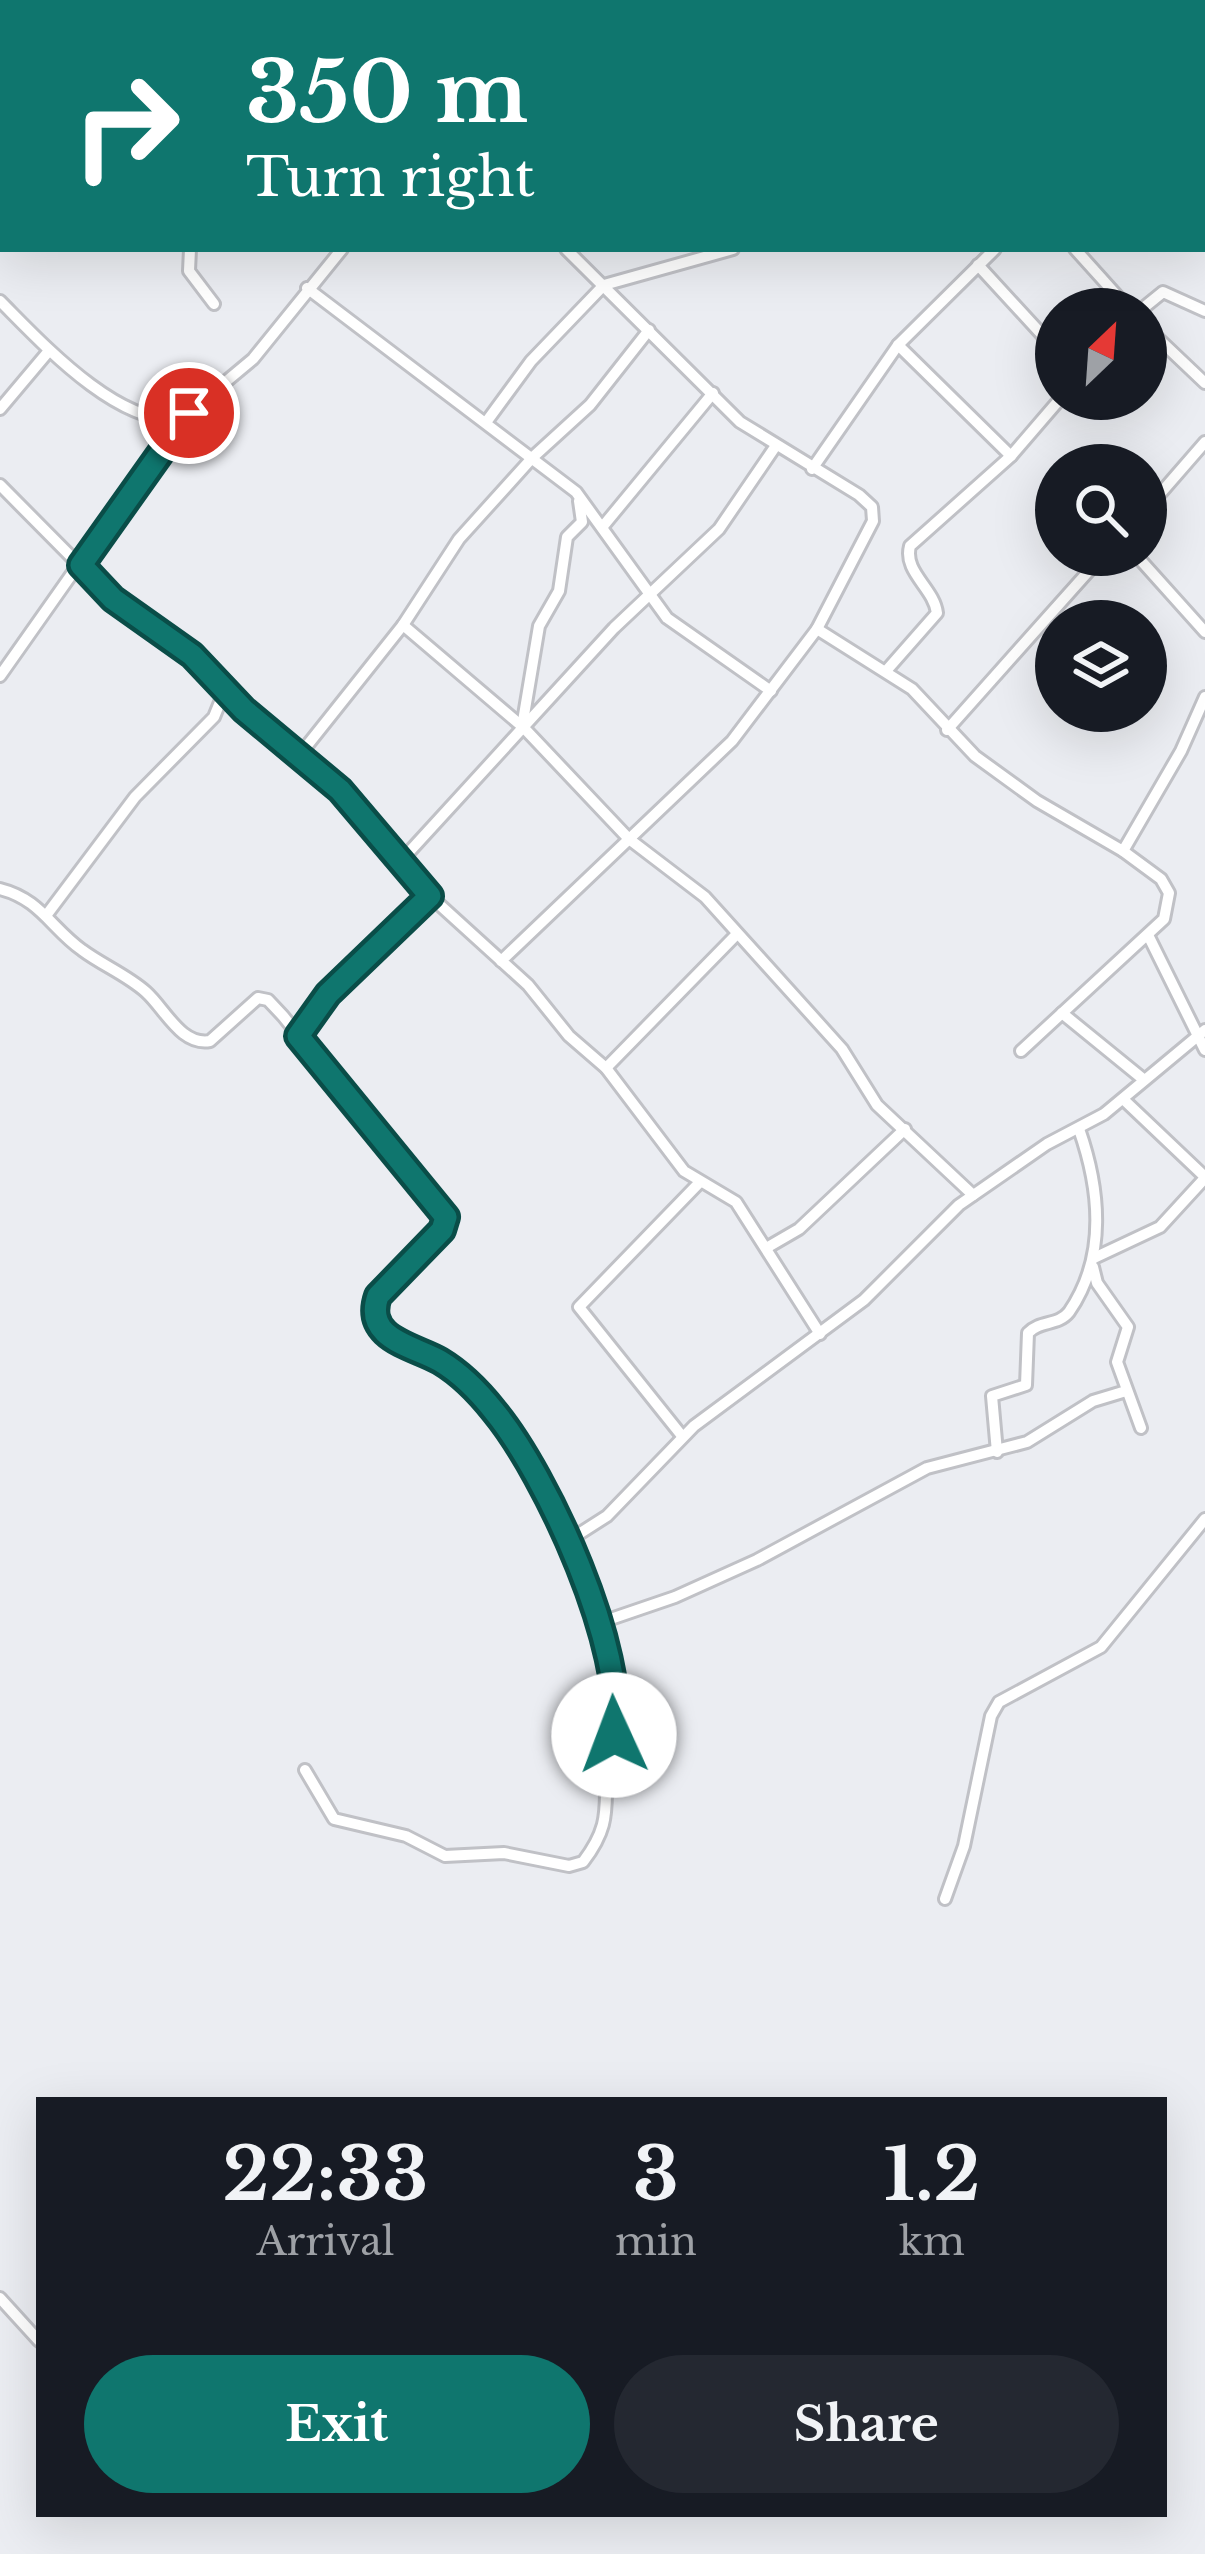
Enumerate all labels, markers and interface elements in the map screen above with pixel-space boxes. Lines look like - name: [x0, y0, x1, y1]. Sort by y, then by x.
- text: 350 m: [246, 41, 528, 145]
- icon: right: [48, 48, 204, 204]
- text: Turn right: [246, 144, 535, 211]
- north arrow: [1035, 288, 1167, 420]
- map controls: [1035, 288, 1167, 732]
- pin: [138, 362, 240, 464]
- icon: arrive: [156, 380, 222, 446]
- button: search: [1035, 444, 1167, 576]
- button: layers: [1035, 600, 1167, 732]
- position arrow: [551, 1672, 677, 1798]
- text: 22:33: [223, 2130, 428, 2219]
- text: 3: [633, 2130, 679, 2219]
- text: 1.2: [884, 2130, 980, 2219]
- text: Arrival: [256, 2217, 395, 2266]
- text: min: [615, 2217, 697, 2266]
- text: km: [899, 2217, 965, 2266]
- button: Exit: [84, 2355, 590, 2493]
- button: Share: [614, 2355, 1119, 2493]

